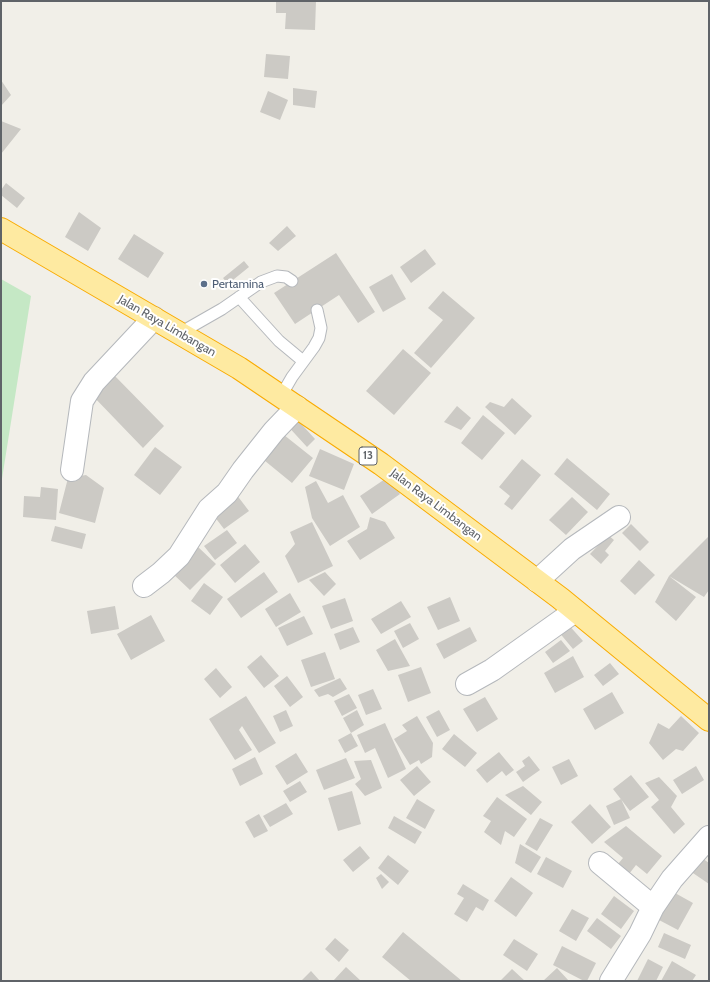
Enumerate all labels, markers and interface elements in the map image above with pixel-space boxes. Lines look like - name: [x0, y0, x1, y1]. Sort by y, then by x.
- place label: Pertamina: [212, 277, 264, 291]
- marker: Pertamina: [199, 279, 209, 289]
- street label: Jalan Raya Limbangan: [116, 292, 218, 360]
- road number: 13: [359, 447, 377, 465]
- street label: Jalan Raya Limbangan: [388, 466, 484, 544]

